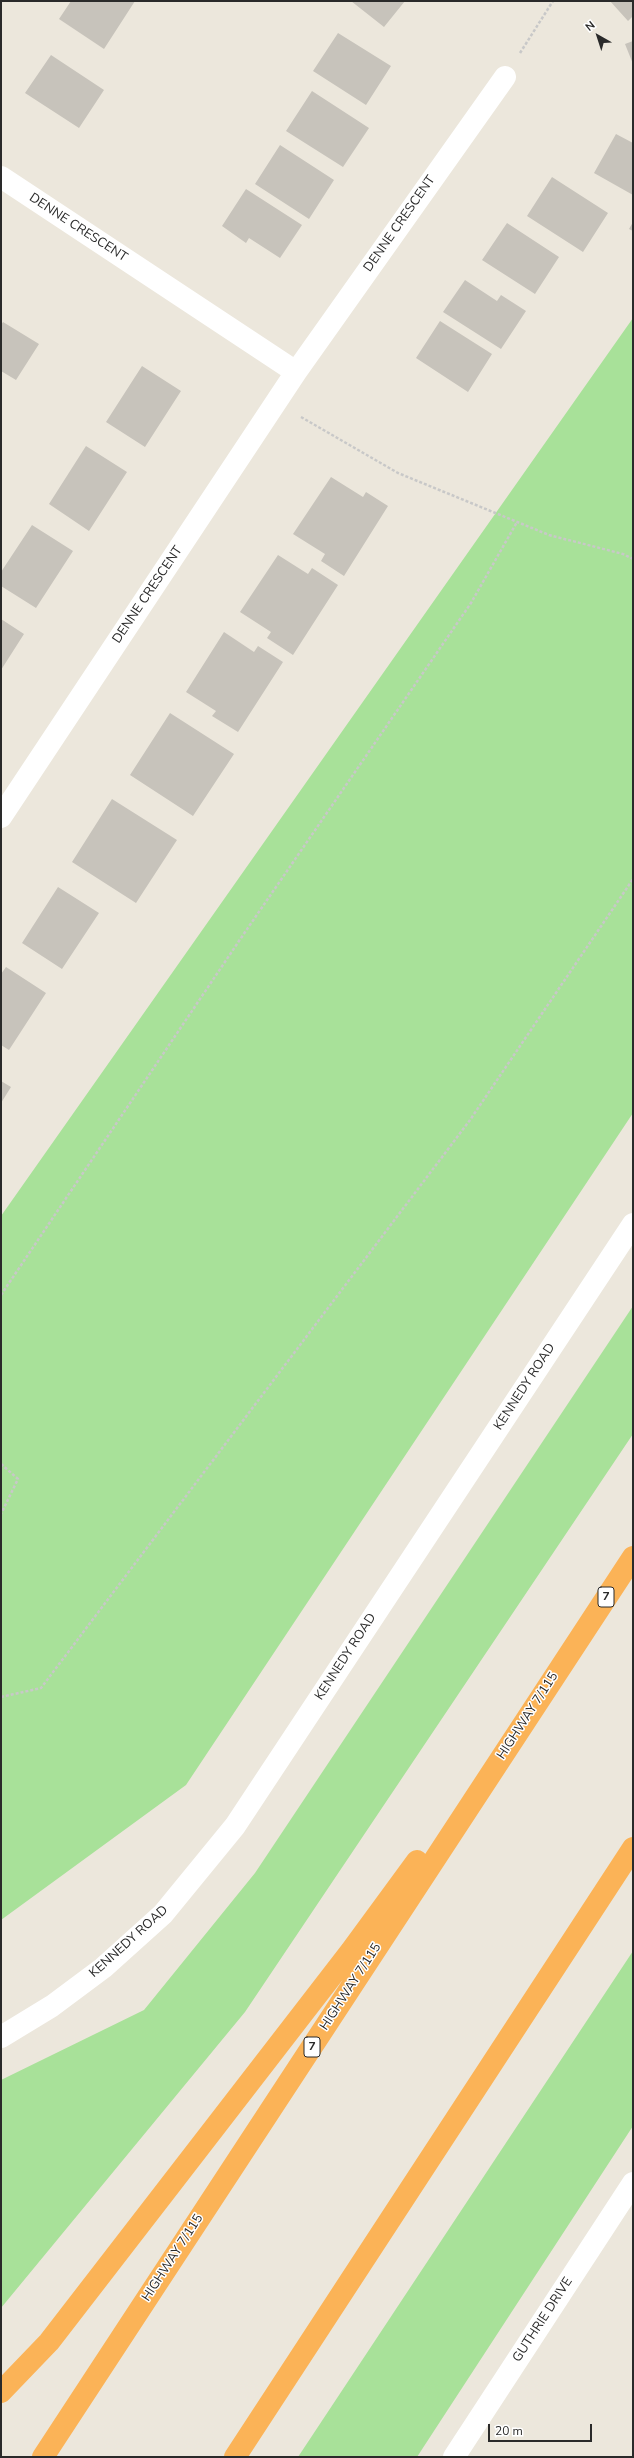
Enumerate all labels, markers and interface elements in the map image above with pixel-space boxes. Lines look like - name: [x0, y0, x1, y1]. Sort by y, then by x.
- north arrow: [578, 16, 618, 56]
- text: N: [582, 18, 598, 35]
- street label: DENNE CRESCENT: [361, 173, 439, 275]
- street label: DENNE CRESCENT: [26, 190, 130, 266]
- street label: DENNE CRESCENT: [110, 543, 186, 647]
- street label: KENNEDY ROAD: [491, 1341, 559, 1433]
- road number: 7: [598, 1587, 614, 1607]
- street label: KENNEDY ROAD: [312, 1611, 380, 1703]
- street label: HIGHWAY 7/115: [494, 1670, 562, 1762]
- street label: KENNEDY ROAD: [87, 1903, 171, 1981]
- street label: HIGHWAY 7/115: [317, 1941, 385, 2033]
- road number: 7: [304, 2037, 320, 2057]
- street label: HIGHWAY 7/115: [139, 2212, 207, 2304]
- street label: GUTHRIE DRIVE: [510, 2275, 576, 2365]
- scale bar: [490, 2416, 594, 2442]
- text: 20 m: [495, 2423, 523, 2439]

